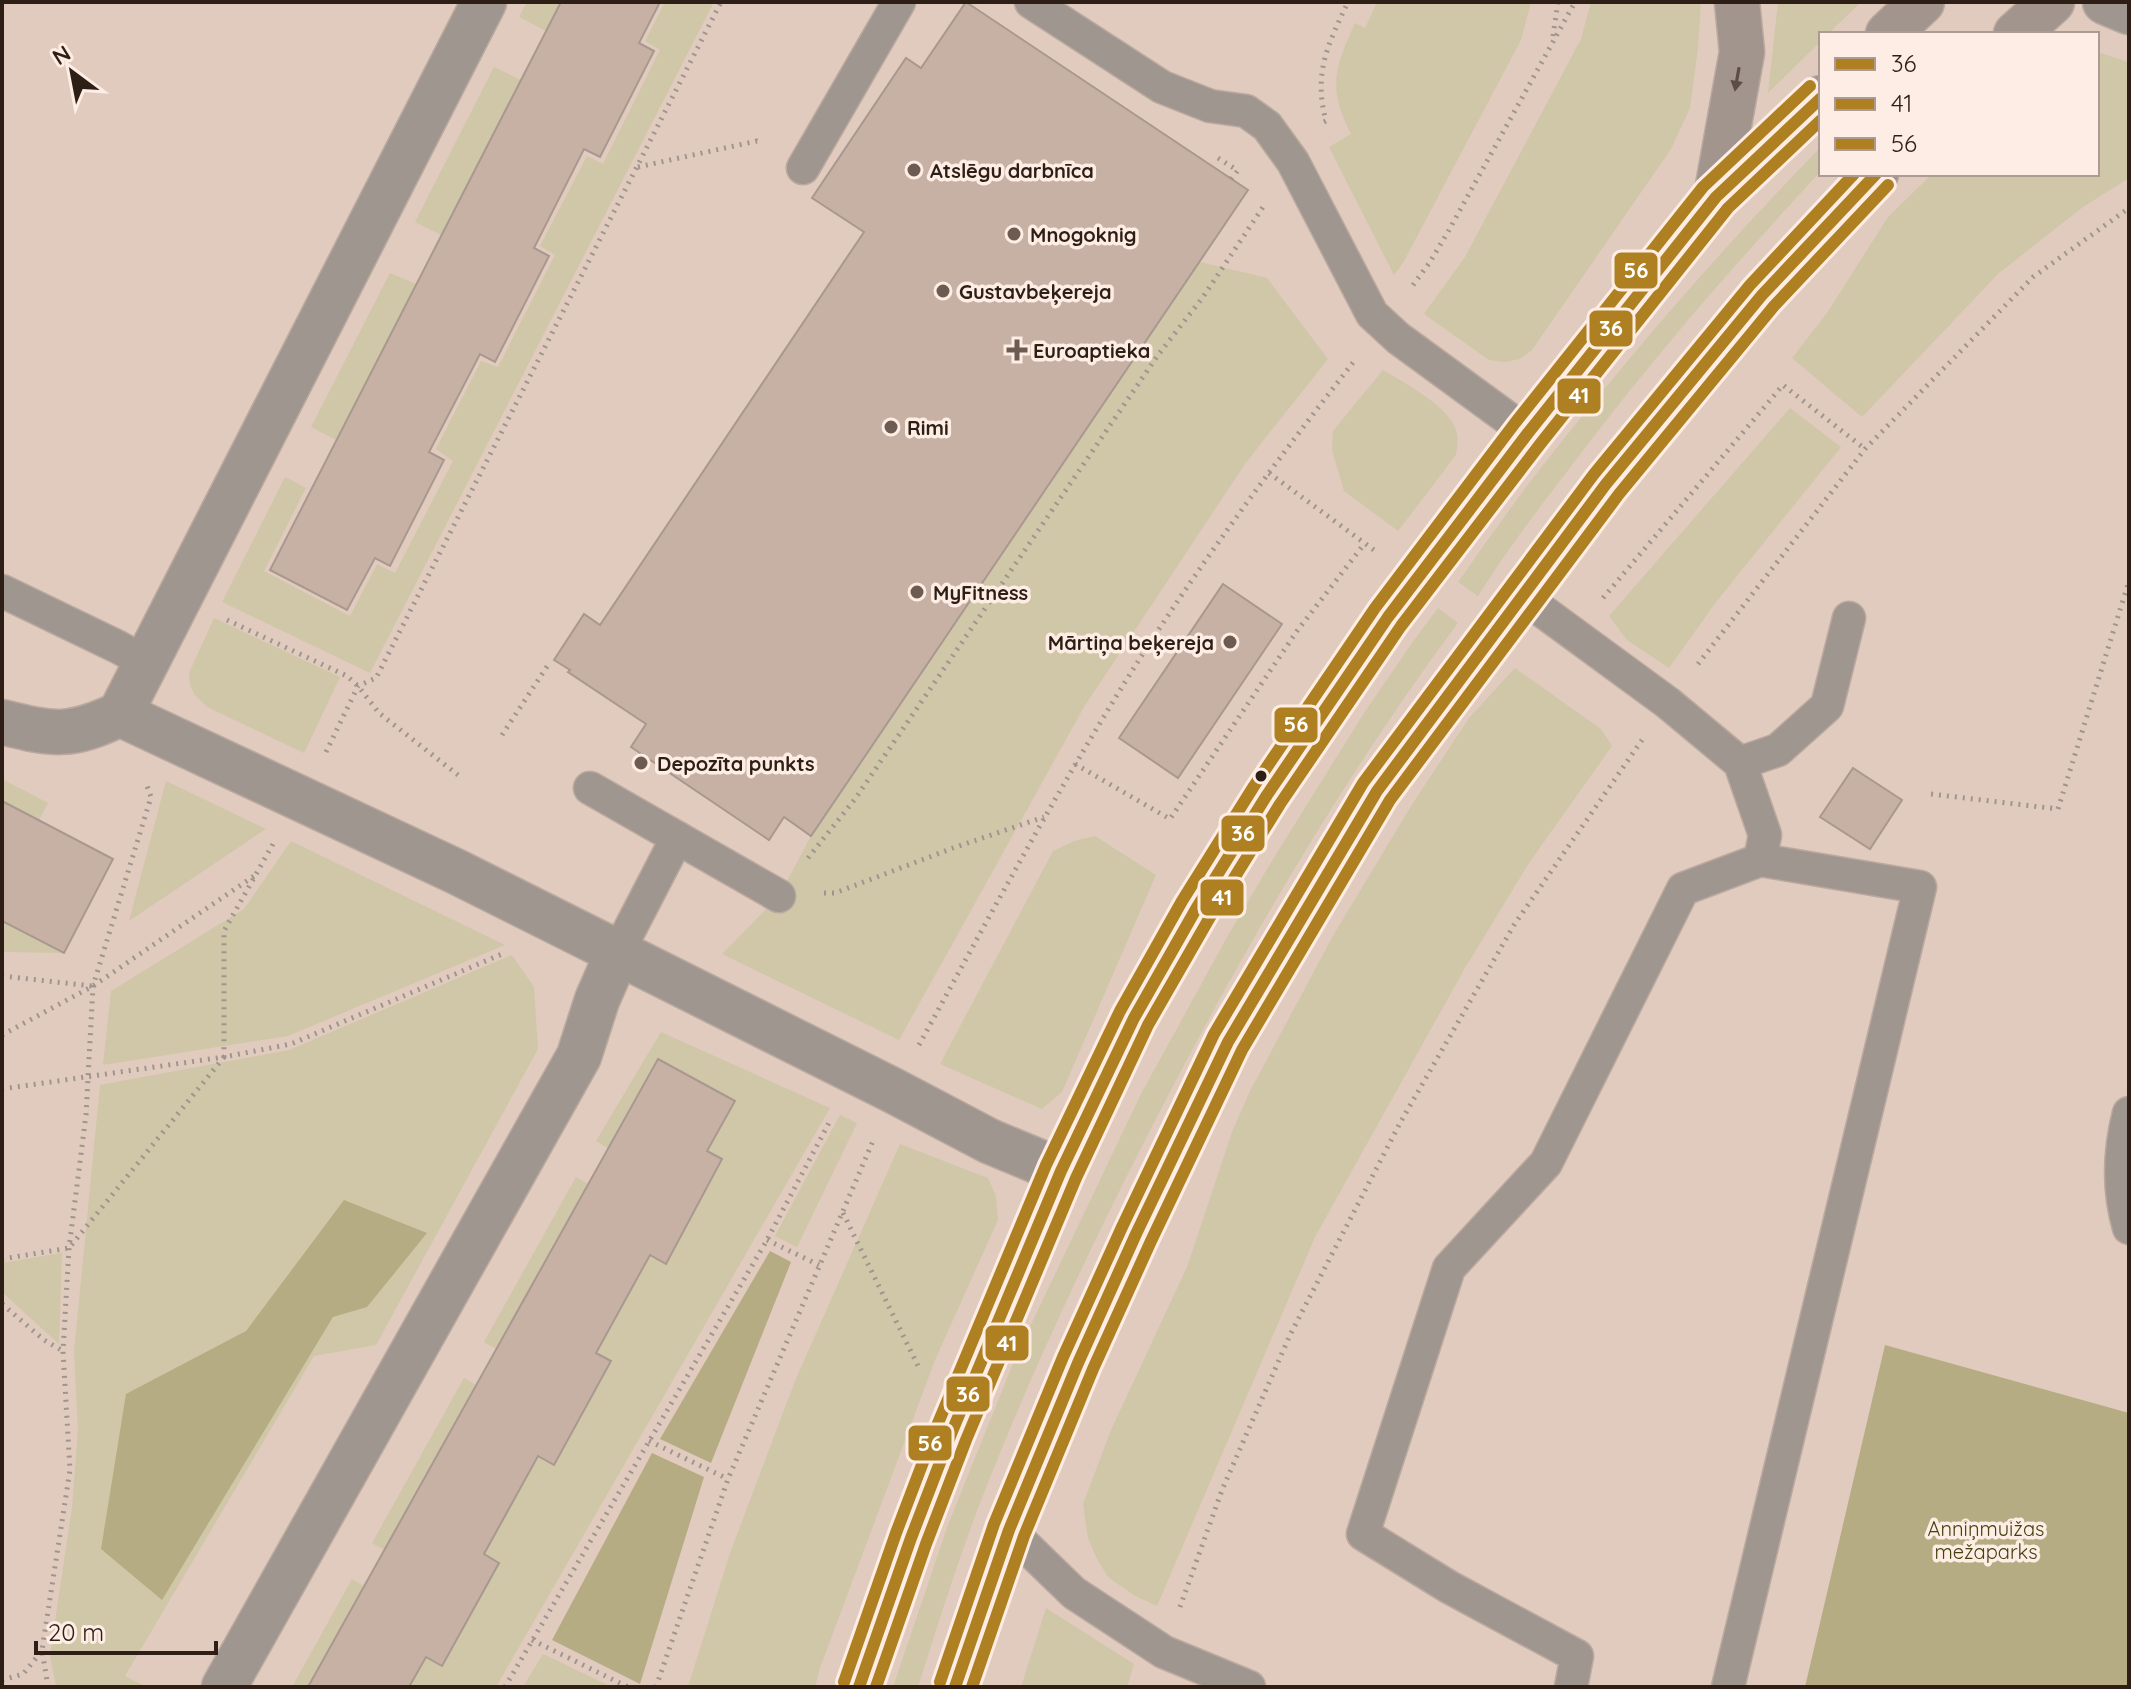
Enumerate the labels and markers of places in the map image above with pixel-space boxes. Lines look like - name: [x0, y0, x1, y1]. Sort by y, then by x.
- place label: Atslēgu darbnīca: [930, 158, 1094, 183]
- marker: Atslēgu darbnīca: [905, 161, 923, 179]
- place label: Mnogoknig: [1030, 222, 1136, 247]
- marker: Mnogoknig: [1005, 225, 1023, 243]
- place label: Gustavbeķereja: [959, 279, 1112, 305]
- marker: Gustavbeķereja: [934, 282, 952, 300]
- place label: Euroaptieka: [1033, 338, 1150, 363]
- marker: Euroaptieka: [1008, 341, 1026, 359]
- place label: Rimi: [907, 415, 949, 440]
- marker: Rimi: [882, 418, 900, 436]
- place label: MyFitness: [933, 580, 1028, 605]
- marker: MyFitness: [908, 583, 926, 601]
- place label: Mārtiņa beķereja: [1048, 630, 1214, 656]
- marker: Mārtiņa beķereja: [1221, 633, 1239, 651]
- place label: Depozīta punkts: [657, 751, 815, 776]
- marker: Depozīta punkts: [632, 754, 650, 772]
- unlabelled marker: [1253, 768, 1269, 784]

